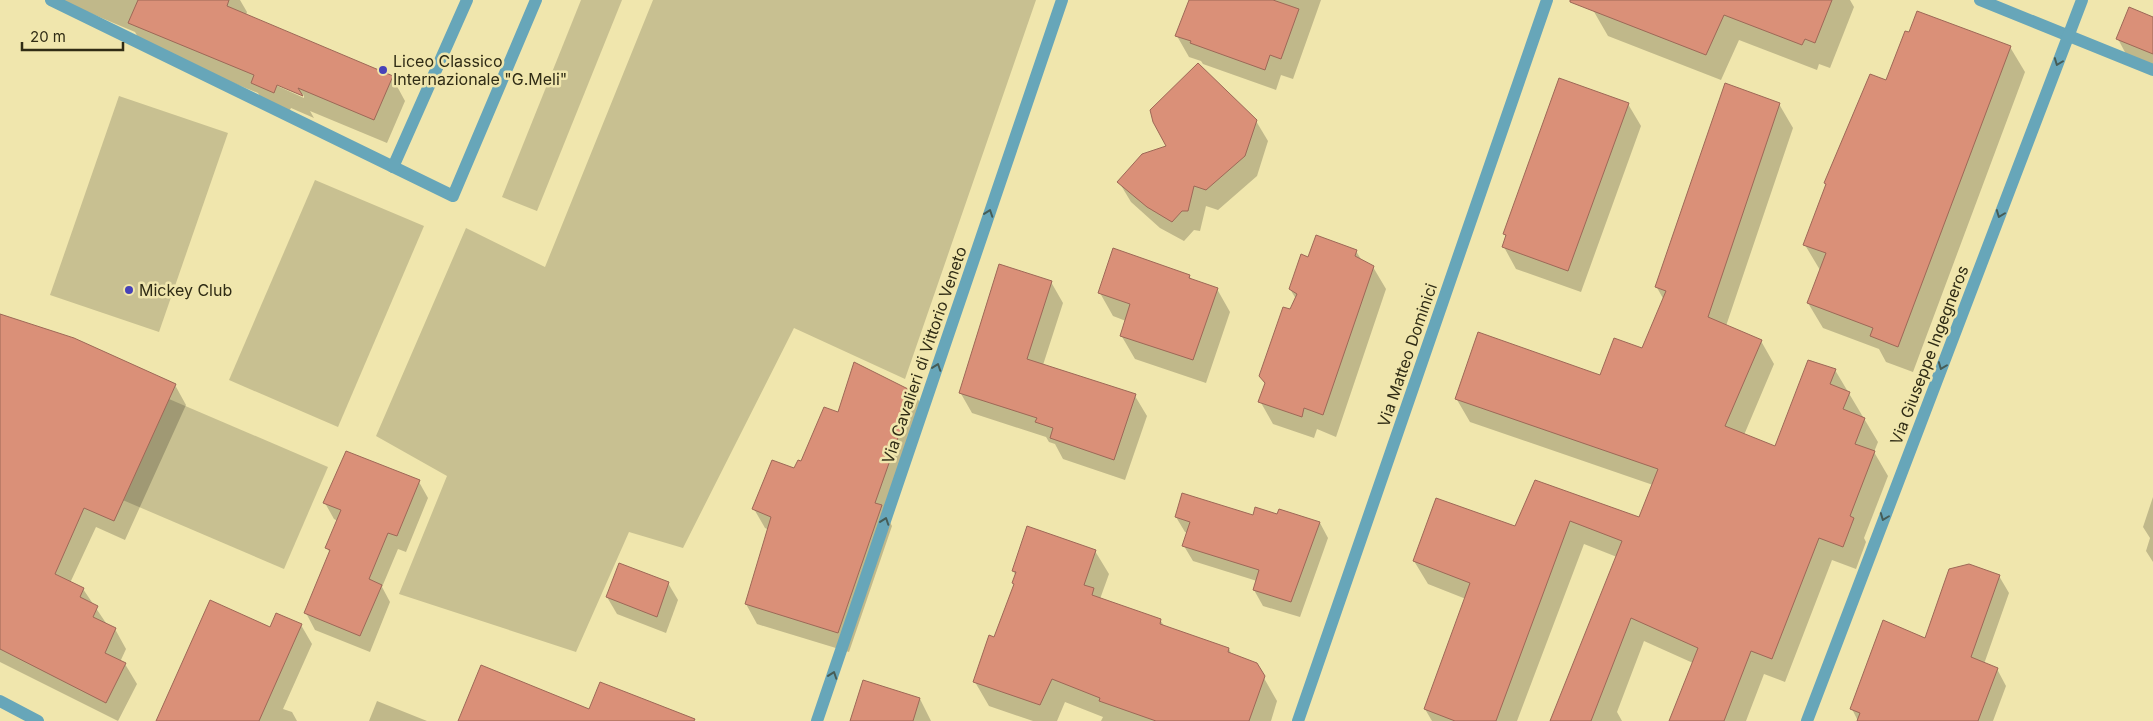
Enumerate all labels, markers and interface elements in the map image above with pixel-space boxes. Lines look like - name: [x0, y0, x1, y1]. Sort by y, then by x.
- scale bar: [22, 20, 124, 52]
- text: 20 m: [30, 27, 66, 46]
- place label: Liceo Classico Internazionale "G.Meli": [393, 51, 567, 89]
- one-way arrow: [2053, 57, 2064, 66]
- marker: Liceo Classico Internazionale "G.Meli": [377, 64, 389, 76]
- one-way arrow: [984, 209, 994, 218]
- one-way arrow: [1996, 209, 2006, 217]
- street label: Via Cavalieri di Vittorio Veneto: [877, 244, 971, 466]
- street label: Via Giuseppe Ingegneros: [1886, 263, 1972, 447]
- place label: Mickey Club: [139, 280, 232, 300]
- street label: Via Matteo Dominici: [1373, 281, 1441, 429]
- marker: Mickey Club: [123, 284, 135, 296]
- one-way arrow: [1938, 361, 1948, 369]
- one-way arrow: [931, 363, 941, 372]
- one-way arrow: [1880, 513, 1890, 521]
- one-way arrow: [879, 517, 889, 526]
- one-way arrow: [827, 671, 837, 680]

